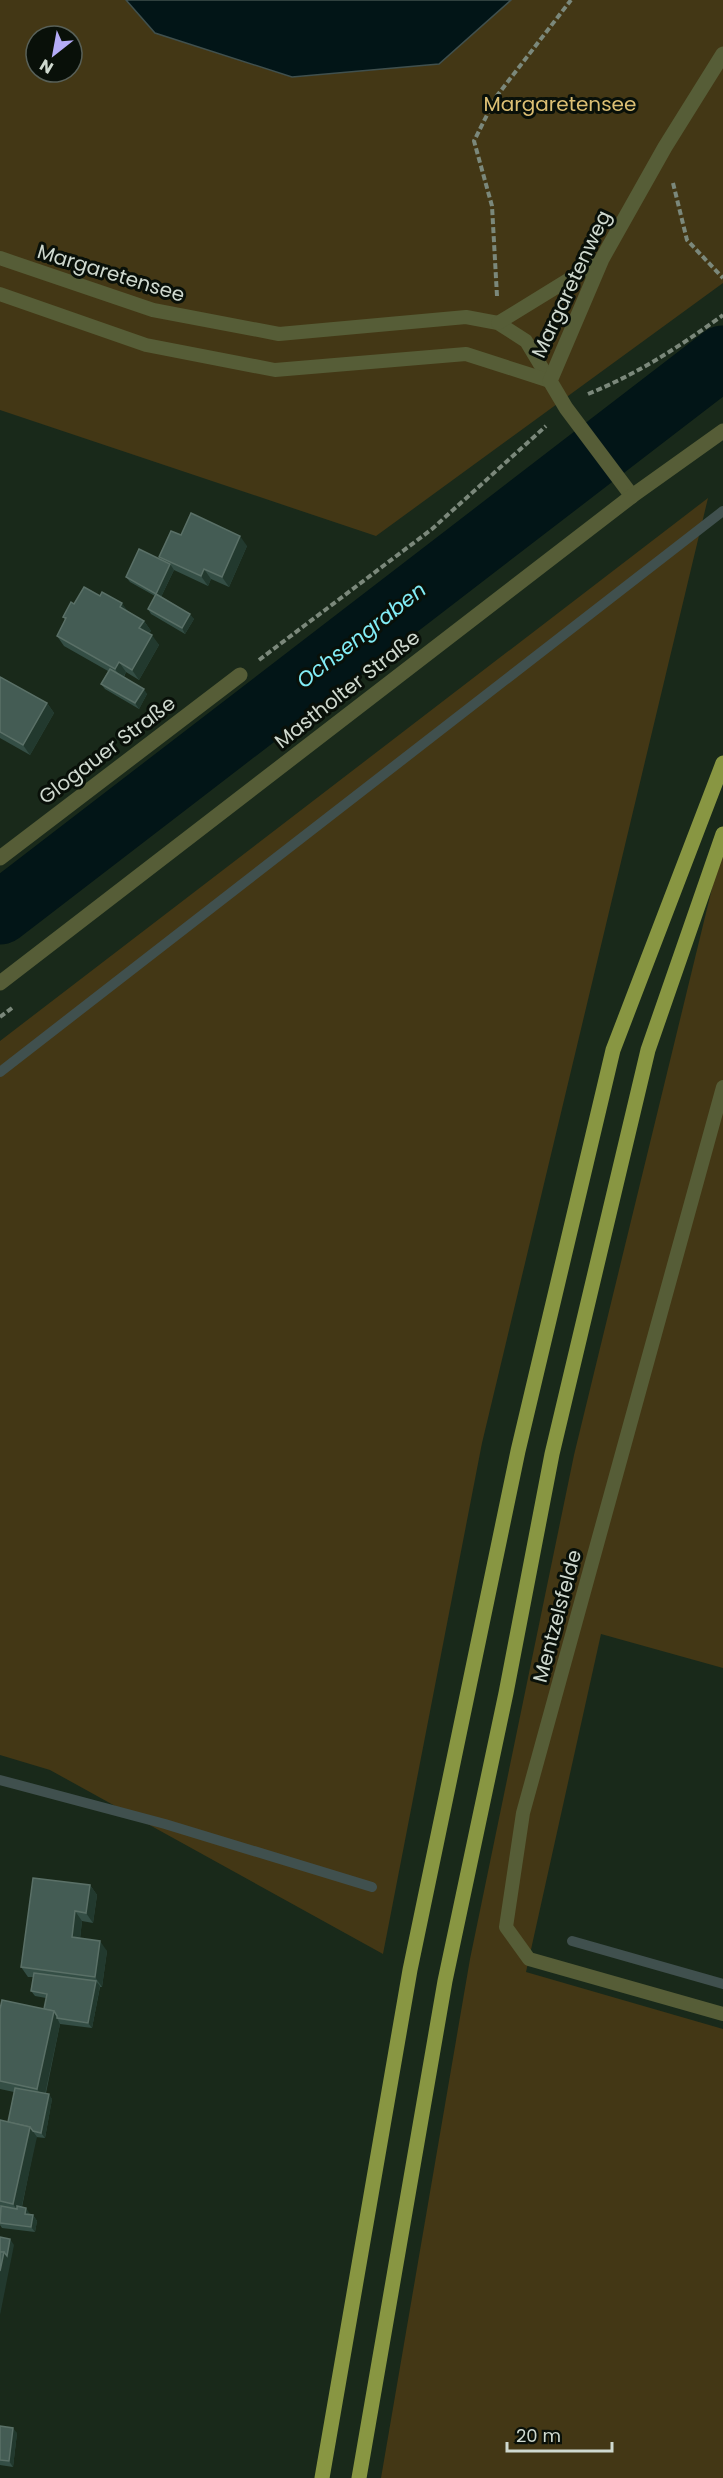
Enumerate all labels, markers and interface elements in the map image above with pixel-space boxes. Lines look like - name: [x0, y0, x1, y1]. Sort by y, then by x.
- north arrow: [24, 24, 84, 84]
- text: N: [35, 53, 58, 79]
- park label: Margaretensee: [484, 90, 636, 118]
- street label: Margaretenweg: [525, 206, 617, 362]
- street label: Margaretensee: [34, 237, 188, 309]
- water label: Ochsengraben: [290, 575, 432, 695]
- street label: Mastholter Straße: [268, 623, 426, 755]
- street label: Glogauer Straße: [33, 689, 181, 811]
- street label: Mentzelsfelde: [526, 1547, 588, 1685]
- scale bar: [507, 2415, 612, 2453]
- text: 20 m: [516, 2423, 561, 2448]

